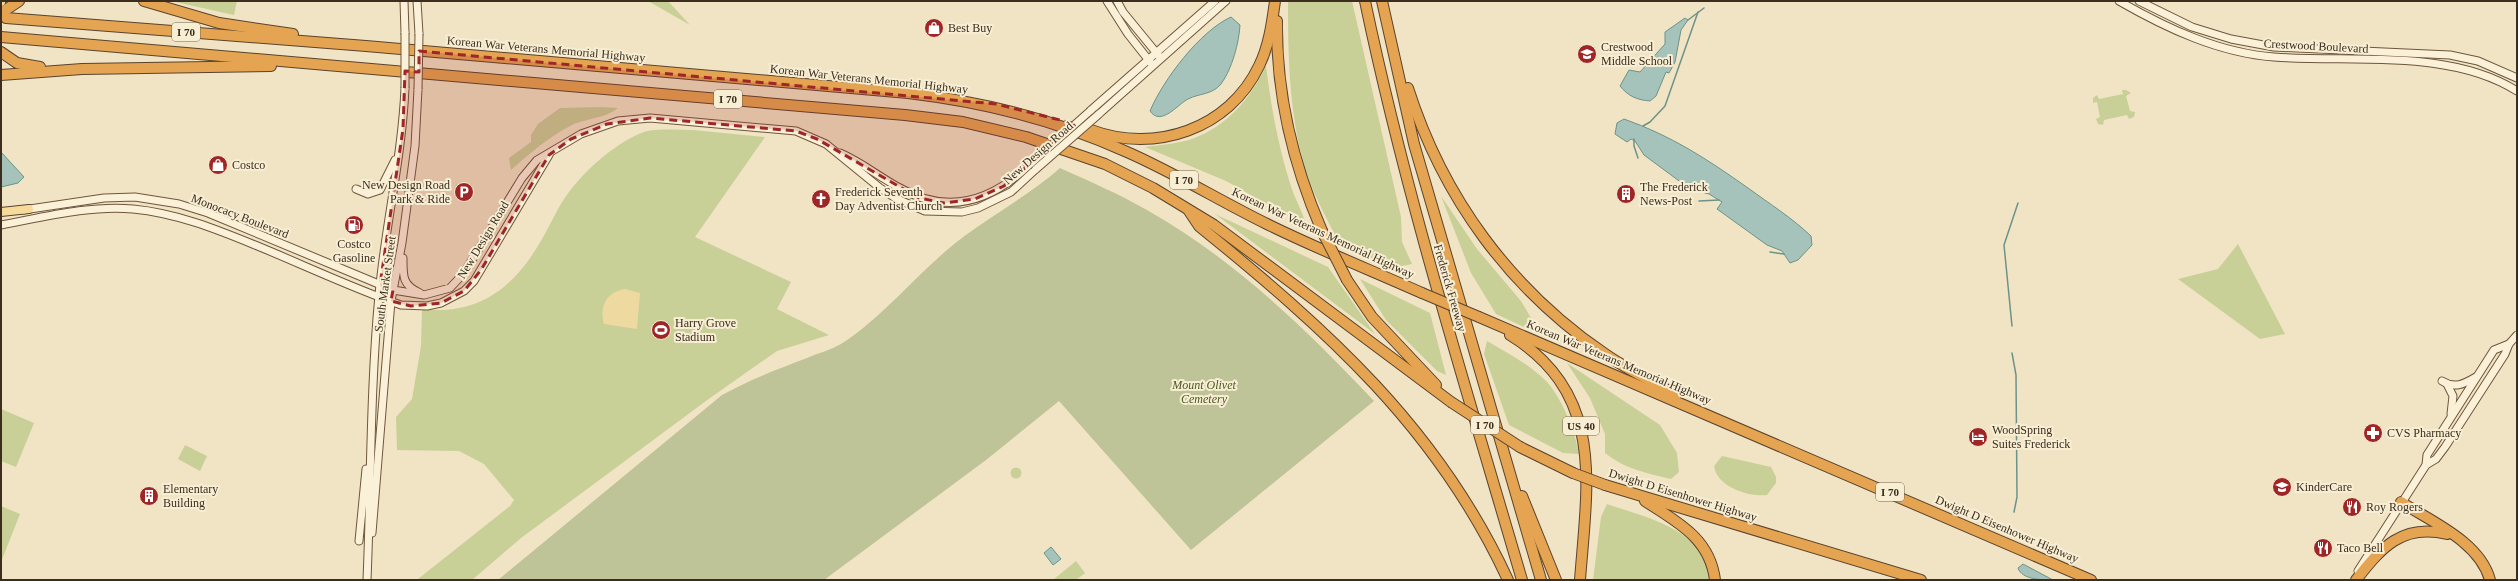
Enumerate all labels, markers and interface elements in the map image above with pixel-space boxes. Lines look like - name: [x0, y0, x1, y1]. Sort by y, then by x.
- shop icon: Best Buy: [923, 17, 945, 39]
- place label: Best Buy: [948, 21, 992, 35]
- road number: I 70: [172, 23, 200, 41]
- street label: Korean War Veterans Memorial Highway: [446, 33, 646, 65]
- street label: Crestwood Boulevard: [2263, 36, 2369, 56]
- place label: Crestwood Middle School: [1601, 40, 1673, 68]
- school or university icon: Crestwood Middle School: [1576, 43, 1598, 65]
- street label: Korean War Veterans Memorial Highway: [769, 62, 969, 96]
- road number: I 70: [714, 90, 742, 108]
- street label: New Design Road: [1000, 119, 1076, 187]
- shop icon: Costco: [207, 154, 229, 176]
- place label: Costco: [232, 158, 265, 172]
- road number: I 70: [1170, 171, 1198, 189]
- place label: New Design Road Park & Ride: [362, 178, 450, 206]
- place label: The Frederick News-Post: [1640, 180, 1708, 208]
- parking icon: New Design Road Park & Ride: [453, 181, 475, 203]
- building icon: The Frederick News-Post: [1615, 183, 1637, 205]
- place label: Frederick Seventh Day Adventist Church: [835, 185, 942, 213]
- street label: Korean War Veterans Memorial Highway: [1230, 185, 1416, 281]
- church icon: Frederick Seventh Day Adventist Church: [810, 188, 832, 210]
- street label: Monocacy Boulevard: [189, 191, 291, 241]
- street label: New Design Road: [454, 199, 512, 281]
- fuel station icon: Costco Gasoline: [343, 214, 365, 236]
- street label: South Market Street: [371, 235, 399, 333]
- place label: Costco Gasoline: [333, 237, 375, 265]
- street label: Frederick Freeway: [1431, 243, 1469, 333]
- place label: Harry Grove Stadium: [675, 316, 736, 344]
- street label: Korean War Veterans Memorial Highway: [1525, 317, 1713, 407]
- sports icon: Harry Grove Stadium: [650, 319, 672, 341]
- park label: Mount Olivet Cemetery: [1171, 378, 1236, 406]
- road number: I 70: [1471, 416, 1499, 434]
- road number: US 40: [1563, 417, 1599, 435]
- pharmacy icon: CVS Pharmacy: [2362, 422, 2384, 444]
- place label: WoodSpring Suites Frederick: [1992, 423, 2070, 451]
- hotel icon: WoodSpring Suites Frederick: [1967, 426, 1989, 448]
- place label: CVS Pharmacy: [2387, 426, 2461, 440]
- street label: Dwight D Eisenhower Highway: [1607, 466, 1759, 524]
- school or university icon: KinderCare: [2271, 476, 2293, 498]
- place label: KinderCare: [2296, 480, 2352, 494]
- place label: Elementary Building: [163, 482, 218, 510]
- road number: I 70: [1876, 483, 1904, 501]
- building icon: Elementary Building: [138, 485, 160, 507]
- street label: Dwight D Eisenhower Highway: [1933, 492, 2081, 566]
- restaurant icon: Roy Rogers: [2341, 496, 2363, 518]
- place label: Roy Rogers: [2366, 500, 2423, 514]
- restaurant icon: Taco Bell: [2312, 537, 2334, 559]
- place label: Taco Bell: [2337, 541, 2384, 555]

